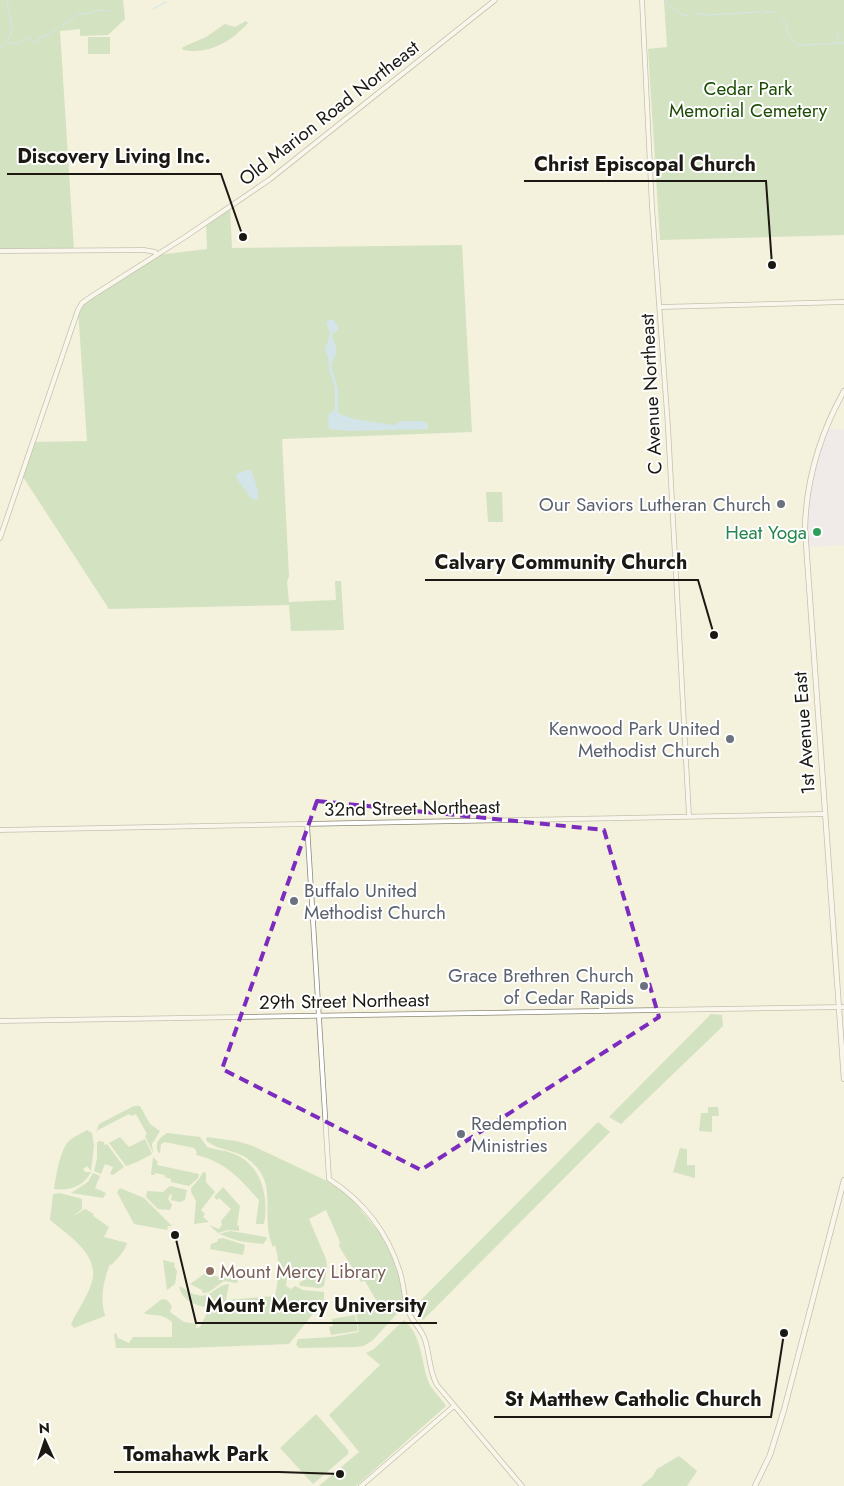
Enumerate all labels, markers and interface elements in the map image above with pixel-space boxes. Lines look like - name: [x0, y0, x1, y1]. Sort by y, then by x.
- street label: Old Marion Road Northeast: [233, 34, 425, 192]
- park label: Cedar Park Memorial Cemetery: [669, 75, 828, 124]
- callout: Discovery Living Inc.: [7, 139, 221, 174]
- text: Discovery Living Inc.: [17, 142, 211, 171]
- callout: Christ Episcopal Church: [524, 146, 766, 181]
- text: Christ Episcopal Church: [534, 150, 756, 179]
- street label: C Avenue Northeast: [633, 313, 669, 475]
- place label: Our Saviors Lutheran Church: [539, 491, 771, 518]
- marker: Our Saviors Lutheran Church: [775, 498, 787, 510]
- place label: Heat Yoga: [725, 519, 807, 546]
- marker: Heat Yoga: [811, 526, 823, 538]
- callout: Calvary Community Church: [425, 545, 698, 580]
- text: Calvary Community Church: [435, 548, 687, 577]
- street label: 1st Avenue East: [786, 670, 822, 795]
- place label: Kenwood Park United Methodist Church: [549, 715, 720, 764]
- marker: Kenwood Park United Methodist Church: [724, 733, 736, 745]
- street label: 32nd Street Northeast: [324, 793, 501, 823]
- place label: Buffalo United Methodist Church: [304, 877, 446, 926]
- marker: Buffalo United Methodist Church: [288, 895, 300, 907]
- place label: Grace Brethren Church of Cedar Rapids: [448, 962, 634, 1011]
- marker: Grace Brethren Church of Cedar Rapids: [638, 980, 650, 992]
- street label: 29th Street Northeast: [259, 986, 430, 1016]
- place label: Redemption Ministries: [471, 1110, 568, 1159]
- marker: Redemption Ministries: [455, 1128, 467, 1140]
- place label: Mount Mercy Library: [220, 1258, 387, 1285]
- marker: Mount Mercy Library: [204, 1265, 216, 1277]
- callout: Mount Mercy University: [196, 1288, 437, 1323]
- text: Mount Mercy University: [206, 1291, 427, 1320]
- callout: St Matthew Catholic Church: [494, 1382, 771, 1417]
- text: St Matthew Catholic Church: [504, 1385, 762, 1414]
- north arrow: [20, 1416, 70, 1466]
- text: N: [38, 1418, 50, 1438]
- callout: Tomahawk Park: [114, 1437, 279, 1472]
- text: Tomahawk Park: [123, 1440, 269, 1469]

